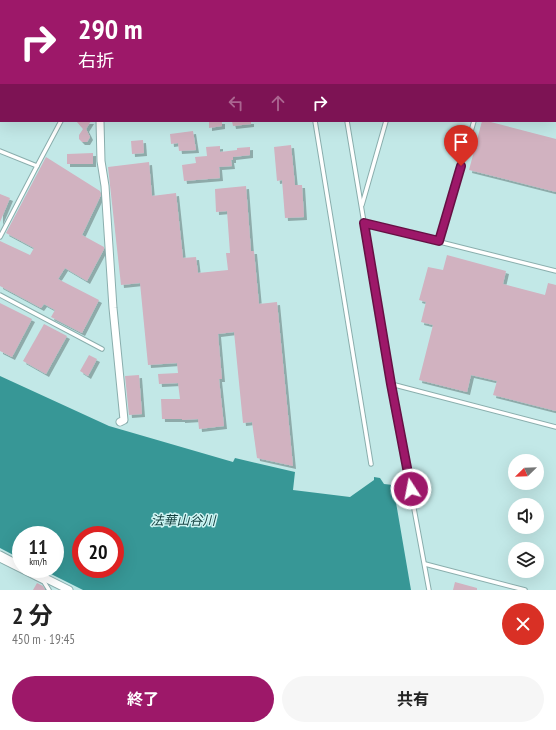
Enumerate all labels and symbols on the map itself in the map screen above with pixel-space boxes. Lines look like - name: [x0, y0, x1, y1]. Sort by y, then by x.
- pin: [444, 125, 478, 166]
- north arrow: [508, 454, 544, 490]
- position arrow: [390, 468, 432, 510]
- water label: 法華山谷川: [150, 512, 217, 529]
- speed limit sign: 20: [72, 526, 124, 578]

